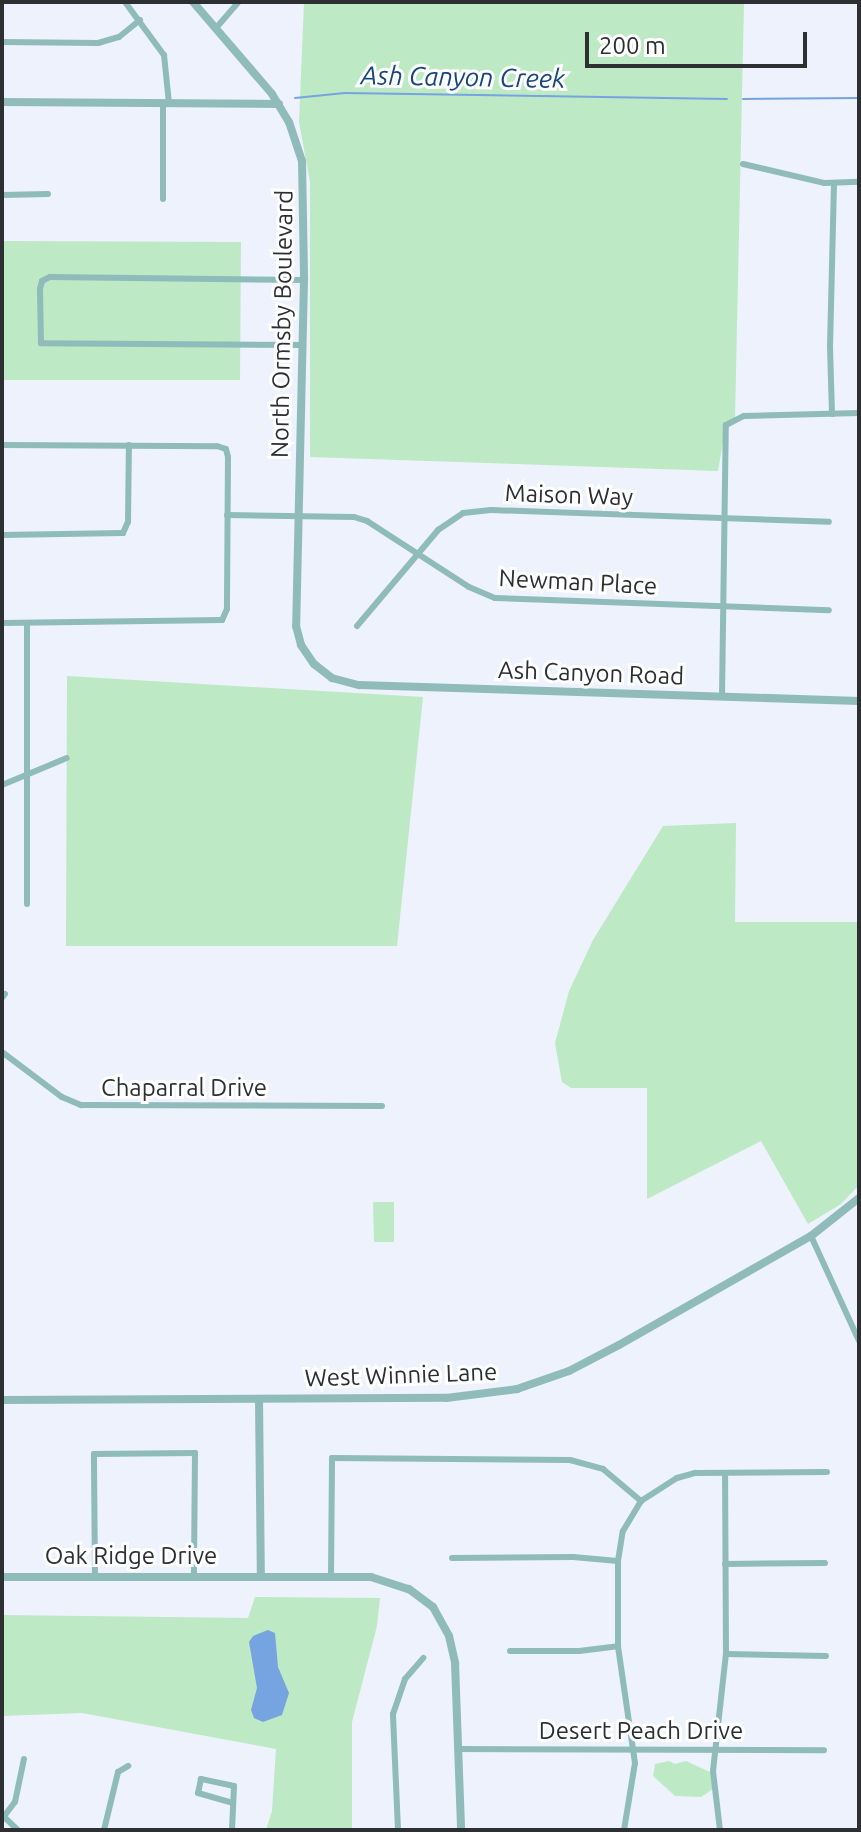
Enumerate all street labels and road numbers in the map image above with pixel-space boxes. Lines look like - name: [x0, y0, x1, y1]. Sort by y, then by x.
- street label: North Ormsby Boulevard: [265, 190, 299, 458]
- street label: Maison Way: [504, 478, 634, 512]
- street label: Newman Place: [498, 563, 658, 601]
- street label: Ash Canyon Road: [497, 655, 685, 691]
- street label: Chaparral Drive: [101, 1074, 267, 1102]
- street label: West Winnie Lane: [304, 1357, 498, 1393]
- street label: Oak Ridge Drive: [45, 1542, 217, 1570]
- street label: Desert Peach Drive: [539, 1717, 743, 1745]

